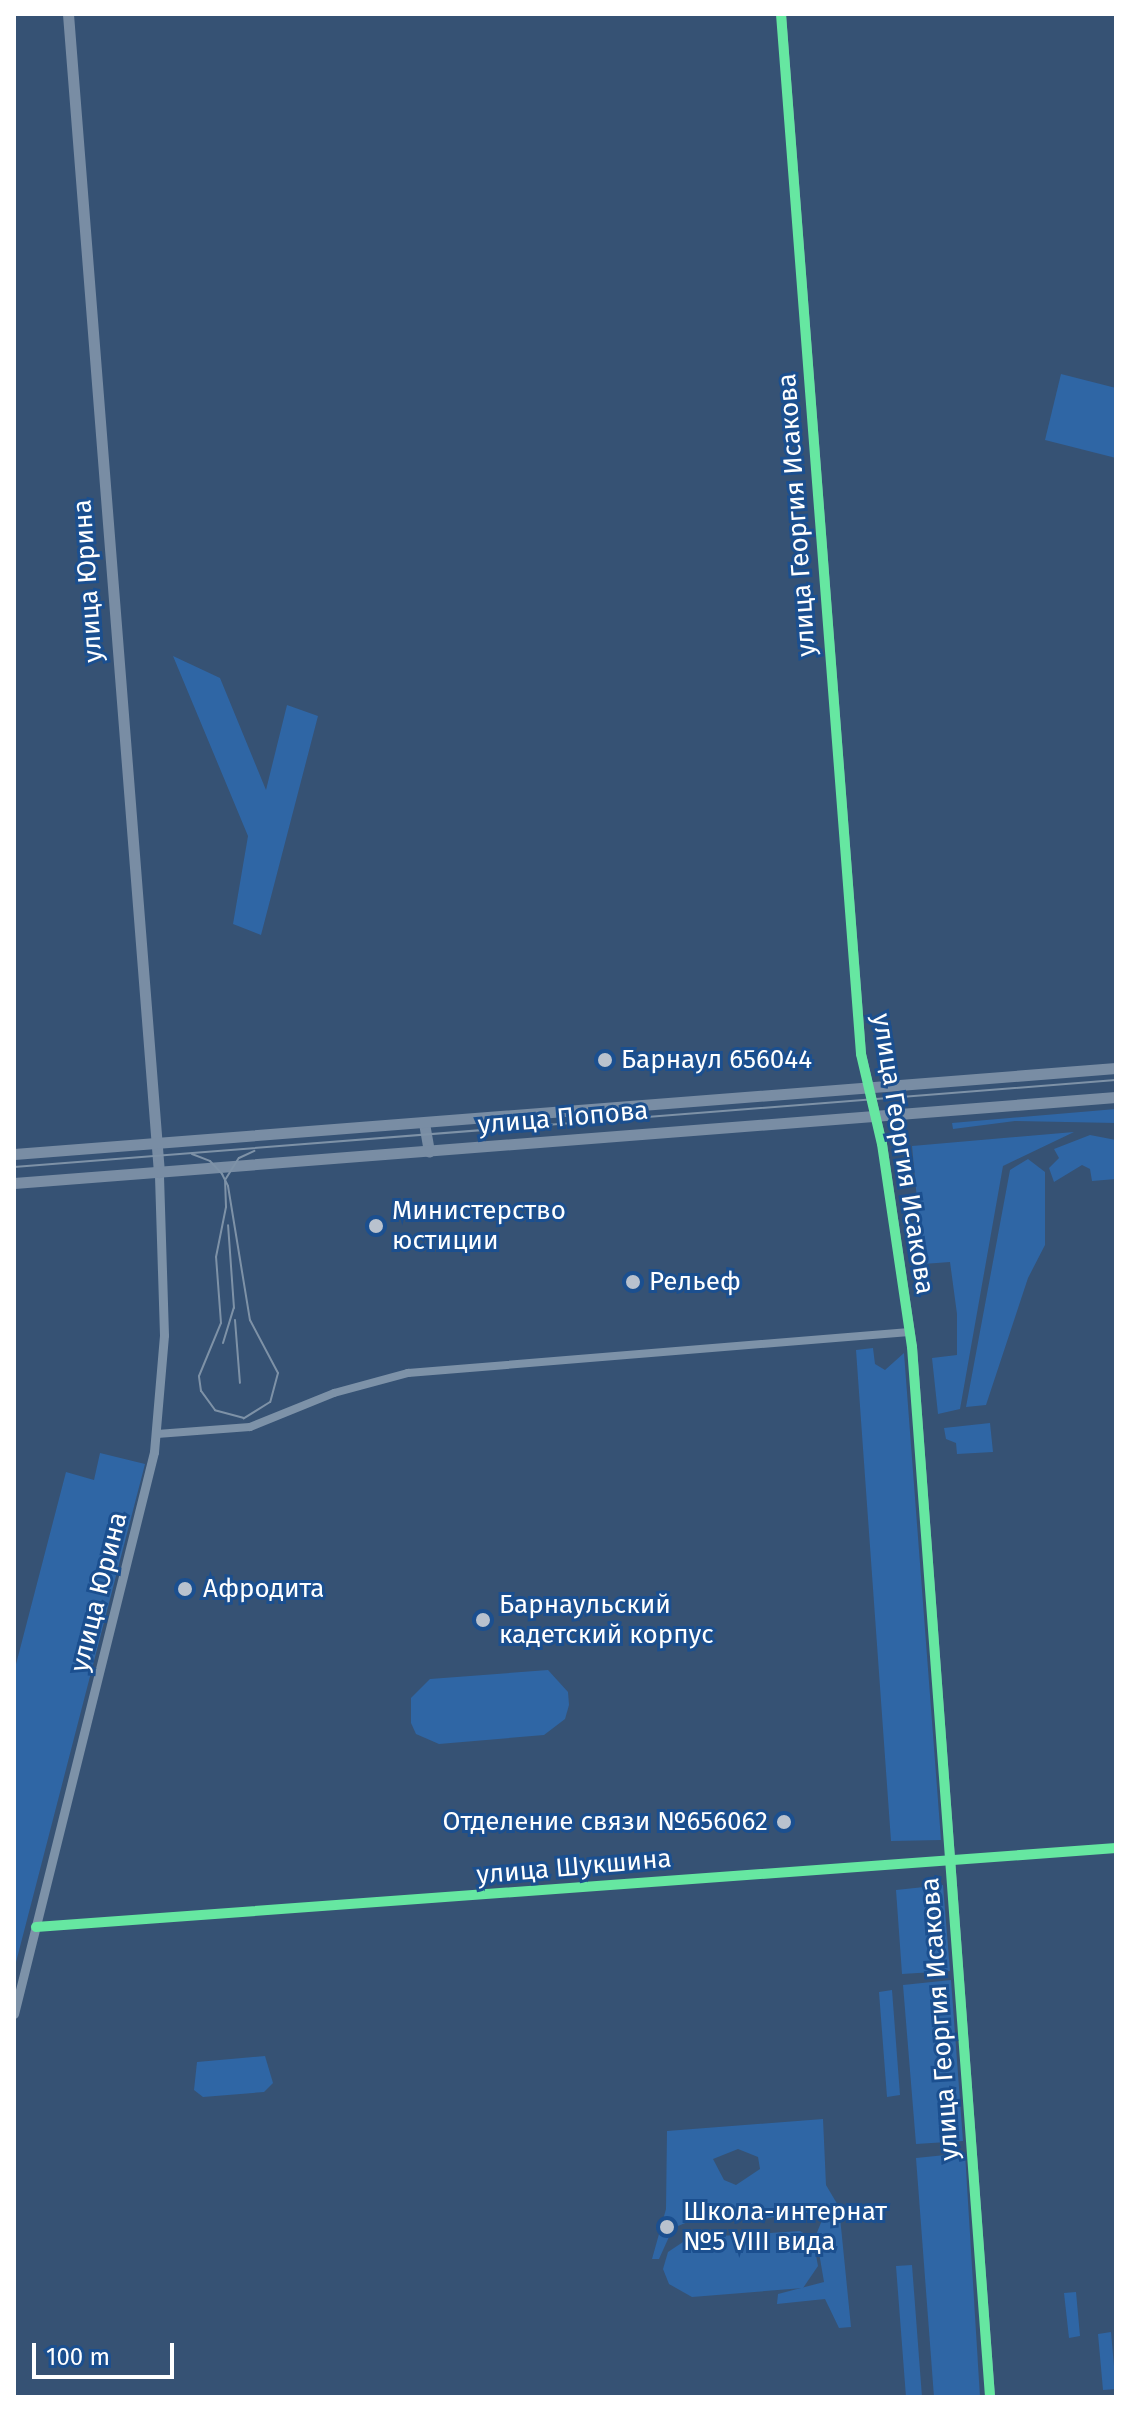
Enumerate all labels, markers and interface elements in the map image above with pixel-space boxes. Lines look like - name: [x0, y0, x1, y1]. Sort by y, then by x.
- street label: улица Георгия Исакова: [772, 372, 822, 658]
- street label: улица Юрина: [67, 498, 109, 664]
- street label: улица Георгия Исакова: [865, 1011, 941, 1297]
- place label: Барнаул 656044: [621, 1044, 812, 1076]
- marker: Барнаул 656044: [596, 1051, 614, 1069]
- street label: улица Попова: [476, 1095, 650, 1141]
- place label: Министерство юстиции: [392, 1195, 566, 1256]
- marker: Министерство юстиции: [367, 1217, 385, 1235]
- place label: Рельеф: [649, 1266, 741, 1298]
- marker: Рельеф: [624, 1273, 642, 1291]
- street label: улица Юрина: [64, 1509, 134, 1675]
- place label: Афродита: [203, 1573, 324, 1605]
- marker: Афродита: [174, 1578, 196, 1600]
- place label: Барнаульский кадетский корпус: [499, 1589, 714, 1650]
- marker: Барнаульский кадетский корпус: [474, 1611, 492, 1629]
- place label: Отделение связи №656062: [442, 1806, 768, 1838]
- marker: Отделение связи №656062: [775, 1813, 793, 1831]
- street label: улица Шукшина: [475, 1843, 673, 1891]
- street label: улица Георгия Исакова: [915, 1876, 965, 2162]
- place label: Школа-интернат №5 VIII вида: [683, 2196, 887, 2258]
- marker: Школа-интернат №5 VIII вида: [658, 2218, 676, 2236]
- scale bar: [36, 2327, 178, 2377]
- text: 100 m: [46, 2343, 110, 2371]

